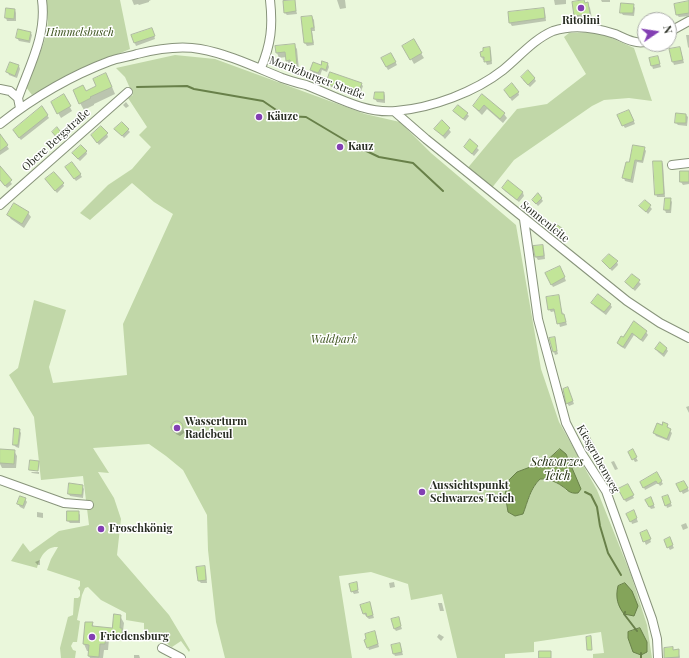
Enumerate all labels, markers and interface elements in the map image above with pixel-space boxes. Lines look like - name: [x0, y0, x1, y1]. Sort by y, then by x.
- marker: Ritolini: [576, 3, 586, 13]
- north arrow: [637, 12, 677, 52]
- place label: Ritolini: [562, 14, 600, 28]
- text: N: [660, 24, 676, 35]
- park label: Himmelsbusch: [46, 26, 114, 40]
- street label: Moritzburger Straße: [267, 54, 367, 102]
- street label: Obere Bergstraße: [19, 106, 93, 174]
- place label: Käuze: [267, 110, 298, 124]
- marker: Käuze: [254, 112, 264, 122]
- place label: Kauz: [348, 140, 373, 154]
- marker: Kauz: [335, 142, 345, 152]
- street label: Sonnenleite: [518, 198, 572, 246]
- park label: Waldpark: [311, 333, 357, 347]
- place label: Wasserturm Radebeul: [185, 415, 247, 441]
- marker: Wasserturm Radebeul: [172, 423, 182, 433]
- street label: Kiesgrubenweg: [574, 423, 622, 495]
- water label: Schwarzes Teich: [531, 455, 583, 483]
- place label: Aussichtspunkt Schwarzes Teich: [430, 479, 514, 505]
- marker: Aussichtspunkt Schwarzes Teich: [417, 487, 427, 497]
- place label: Froschkönig: [109, 522, 173, 536]
- marker: Froschkönig: [96, 524, 106, 534]
- place label: Friedensburg: [100, 630, 169, 644]
- marker: Friedensburg: [87, 632, 97, 642]

